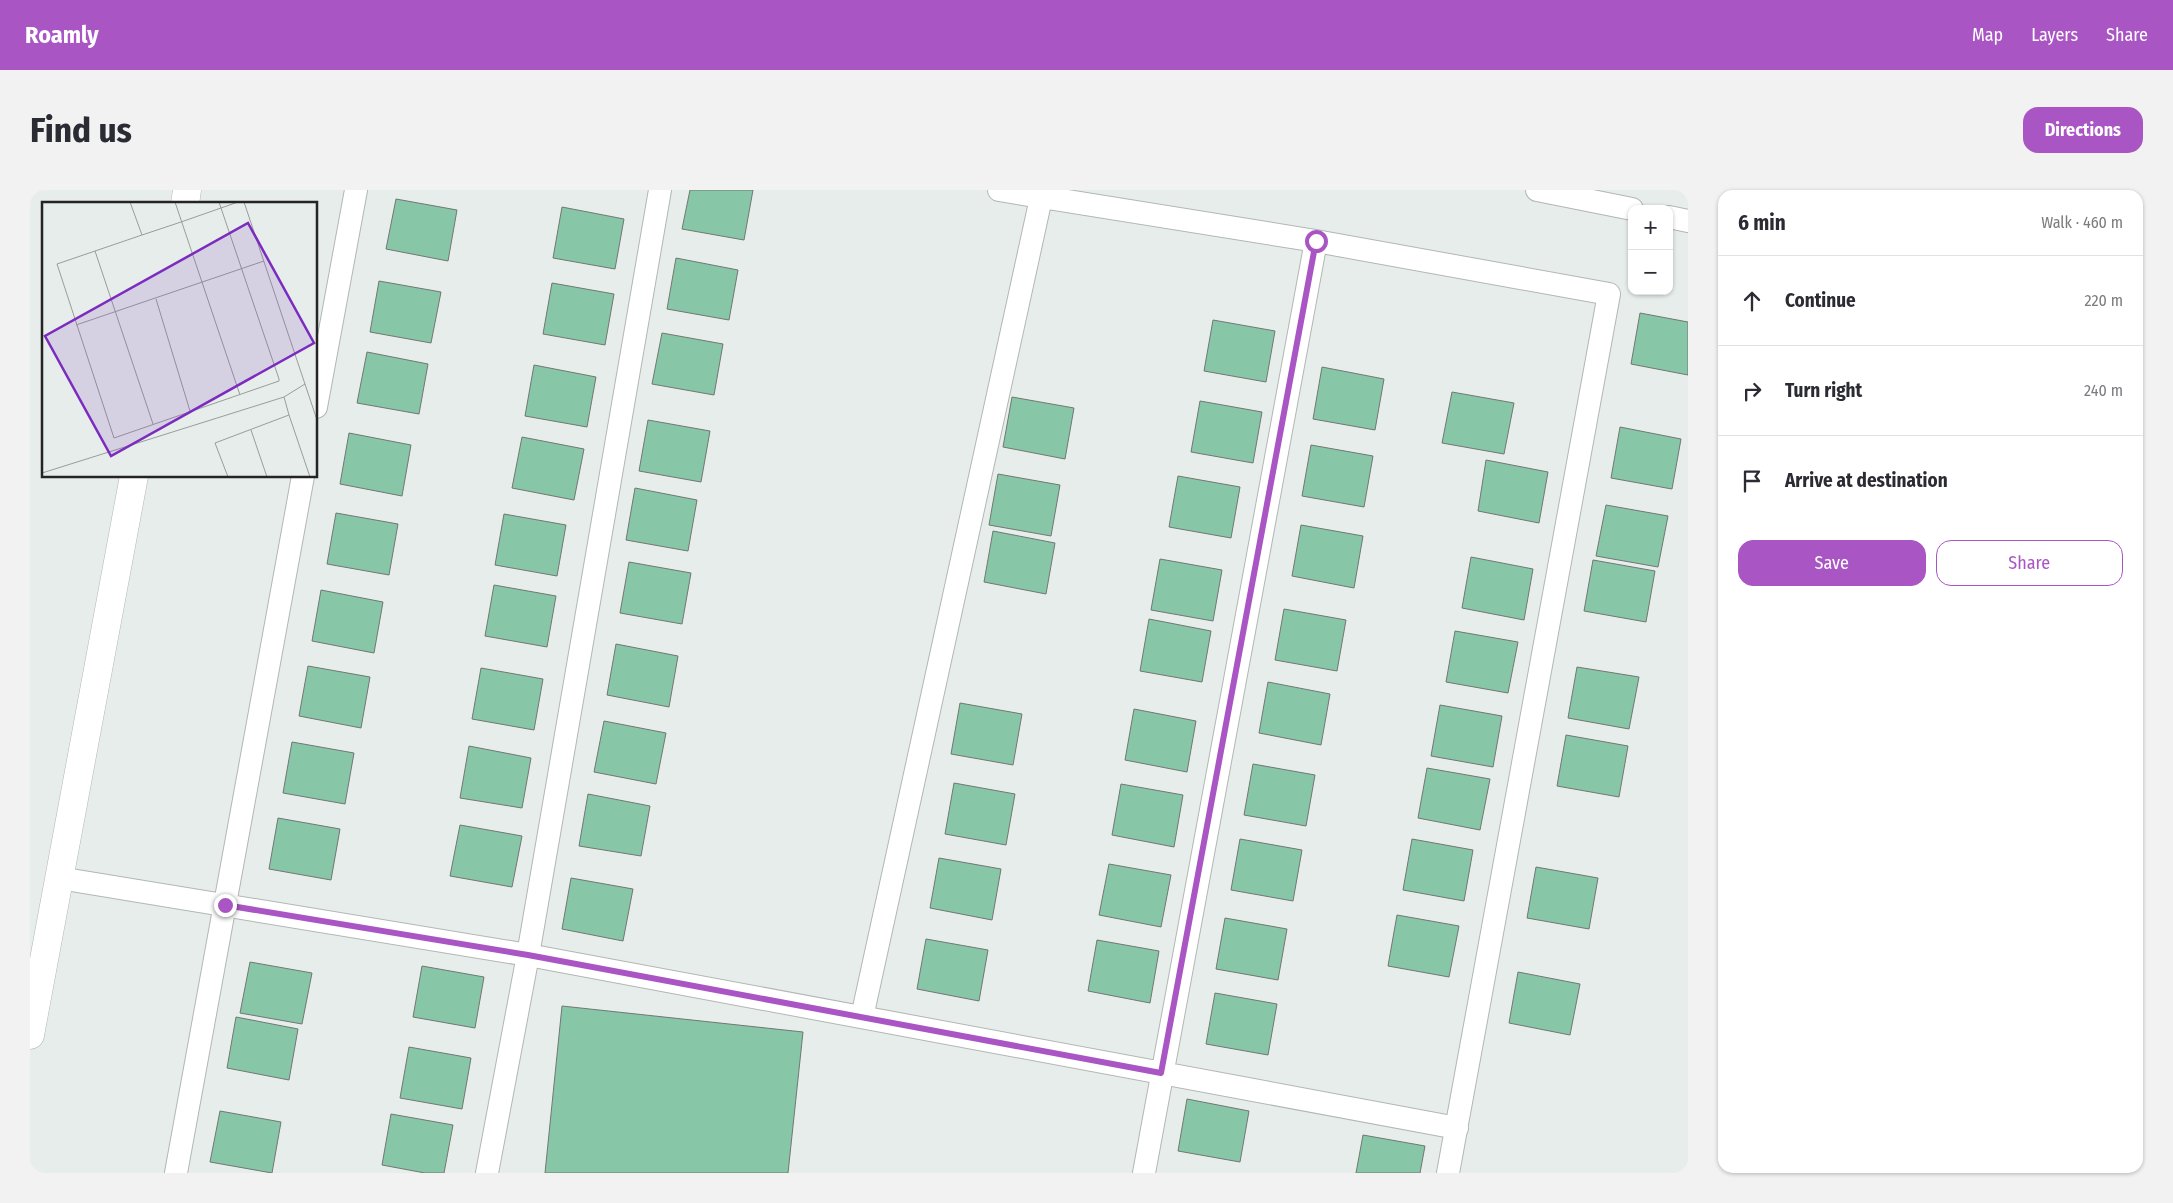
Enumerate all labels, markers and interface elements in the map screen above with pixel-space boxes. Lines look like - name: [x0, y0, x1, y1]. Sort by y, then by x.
- text: Roamly: [25, 21, 99, 49]
- text: Map: [1972, 24, 2003, 46]
- text: Layers: [2031, 24, 2078, 46]
- text: Share: [2106, 24, 2148, 46]
- button: Directions: [2023, 107, 2143, 153]
- text: Find us: [30, 109, 132, 151]
- inset map: [42, 202, 318, 478]
- map controls: [1628, 205, 1673, 295]
- button: +: [1628, 205, 1673, 250]
- text: 6 min: [1738, 210, 1786, 236]
- text: Walk · 460 m: [2041, 213, 2123, 232]
- route start: [1305, 230, 1328, 253]
- button: −: [1628, 250, 1673, 295]
- icon: ahead: [1738, 287, 1766, 315]
- text: Continue: [1785, 289, 1856, 312]
- text: 220 m: [2084, 291, 2123, 310]
- icon: right: [1738, 377, 1766, 405]
- text: Turn right: [1785, 379, 1862, 402]
- text: 240 m: [2084, 381, 2123, 400]
- icon: arrive: [1738, 467, 1766, 495]
- text: Arrive at destination: [1785, 469, 1948, 492]
- button: Save: [1738, 540, 1926, 586]
- button: Share: [1936, 540, 2123, 586]
- route end: [214, 894, 237, 917]

